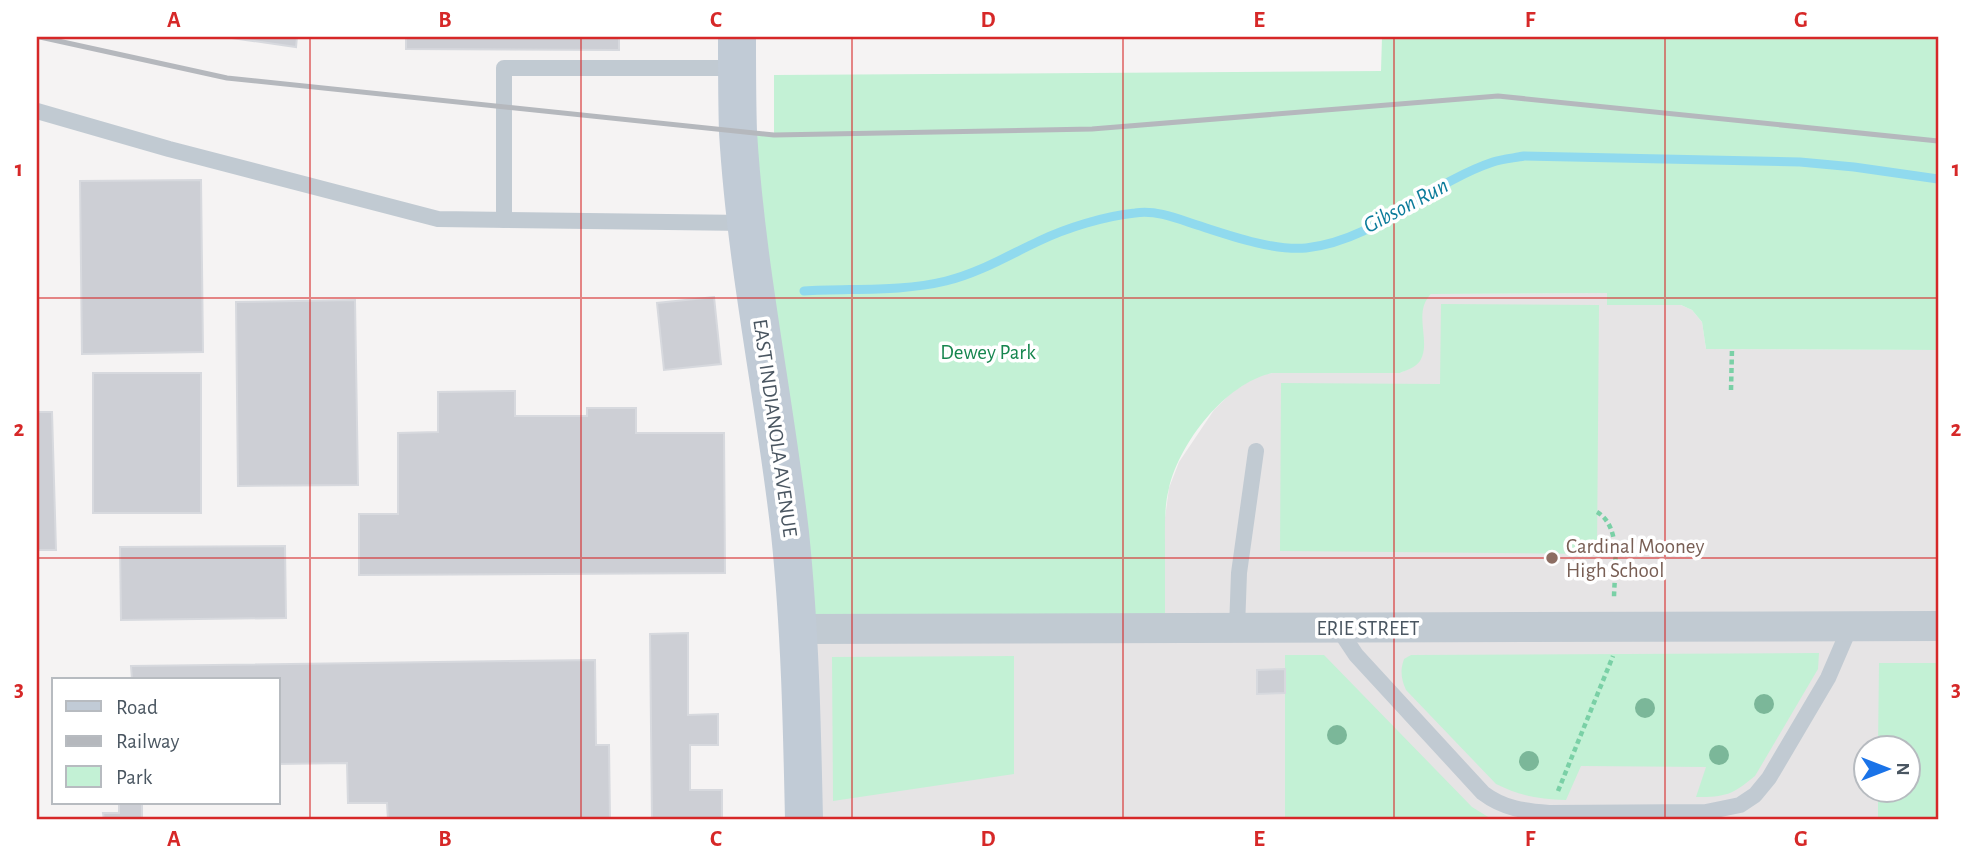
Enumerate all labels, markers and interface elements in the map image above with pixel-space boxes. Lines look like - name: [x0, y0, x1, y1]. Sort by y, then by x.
- text: A: [167, 9, 181, 32]
- text: B: [438, 9, 452, 32]
- text: C: [710, 9, 722, 32]
- text: D: [980, 9, 996, 32]
- text: E: [1253, 9, 1265, 32]
- text: F: [1525, 9, 1536, 32]
- text: G: [1794, 9, 1808, 32]
- text: 1: [15, 158, 23, 181]
- text: 1: [1952, 158, 1960, 181]
- water label: Gibson Run: [1360, 174, 1452, 238]
- street label: EAST INDIANOLA AVENUE: [749, 318, 801, 538]
- park label: Dewey Park: [940, 342, 1036, 363]
- text: 2: [14, 418, 25, 441]
- text: 2: [1951, 418, 1962, 441]
- place label: Cardinal Mooney High School: [1566, 536, 1704, 581]
- marker: Cardinal Mooney High School: [1544, 550, 1560, 566]
- street label: ERIE STREET: [1316, 618, 1420, 639]
- text: 3: [14, 678, 24, 701]
- legend: [52, 678, 280, 804]
- text: 3: [1951, 678, 1961, 701]
- text: Road: [116, 697, 158, 718]
- text: Railway: [116, 731, 179, 752]
- north arrow: [1853, 734, 1923, 804]
- text: N: [1893, 762, 1912, 776]
- text: Park: [116, 767, 153, 788]
- text: A: [167, 828, 181, 851]
- text: B: [438, 828, 452, 851]
- text: C: [710, 828, 722, 851]
- text: D: [980, 828, 996, 851]
- text: E: [1253, 828, 1265, 851]
- text: F: [1525, 828, 1536, 851]
- text: G: [1794, 828, 1808, 851]

